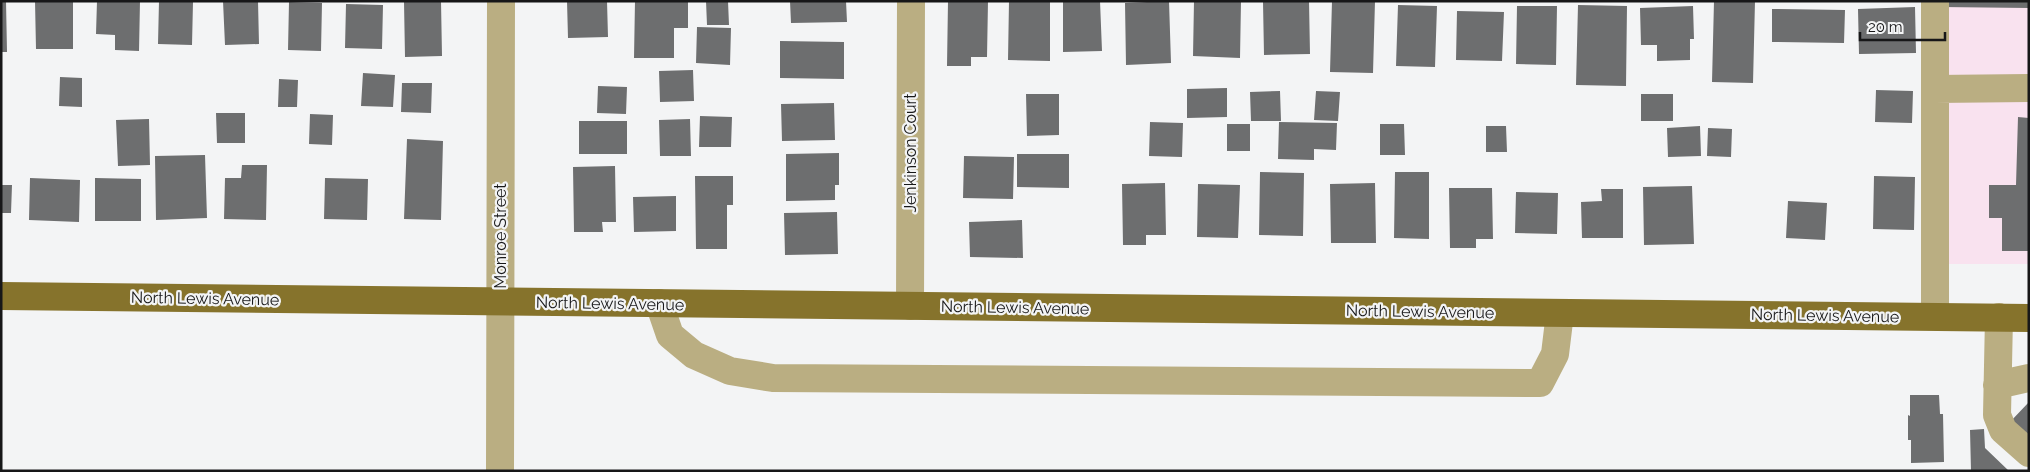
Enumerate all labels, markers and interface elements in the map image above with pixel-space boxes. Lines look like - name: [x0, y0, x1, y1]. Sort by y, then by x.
- scale bar: [1860, 10, 1945, 42]
- text: 20 m: [1868, 18, 1903, 36]
- street label: Jenkinson Court: [901, 93, 920, 213]
- street label: Monroe Street: [491, 183, 510, 289]
- street label: North Lewis Avenue: [131, 288, 279, 309]
- street label: North Lewis Avenue: [536, 293, 684, 314]
- street label: North Lewis Avenue: [941, 297, 1089, 318]
- street label: North Lewis Avenue: [1346, 301, 1494, 322]
- street label: North Lewis Avenue: [1751, 305, 1899, 326]

